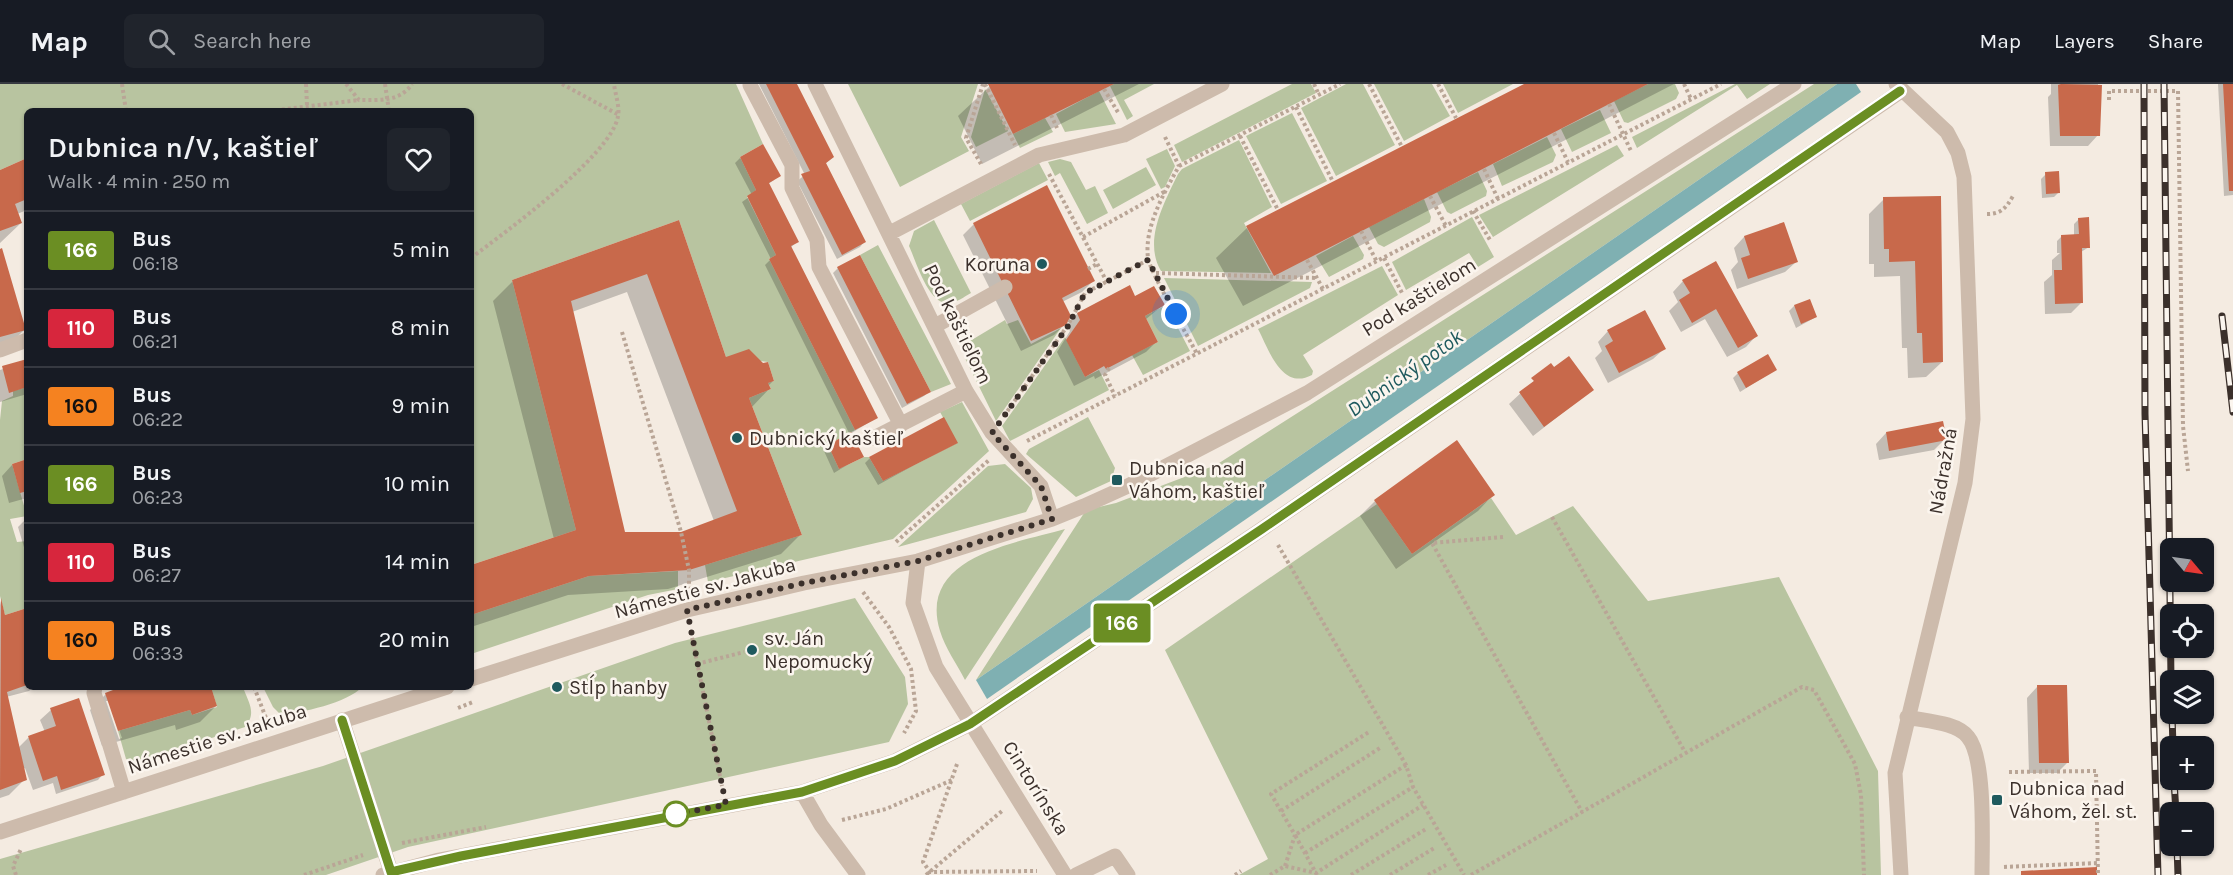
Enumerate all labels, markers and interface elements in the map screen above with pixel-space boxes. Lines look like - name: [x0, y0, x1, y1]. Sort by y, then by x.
- search box: [124, 14, 544, 68]
- text: Map: [30, 25, 88, 58]
- icon: search: [145, 25, 178, 58]
- text: Search here: [193, 28, 311, 54]
- text: Map: [1979, 29, 2021, 53]
- text: Layers: [2054, 29, 2115, 53]
- text: Share: [2148, 29, 2203, 53]
- button: heart: [387, 128, 450, 191]
- text: Dubnica n/V, kaštieľ: [48, 131, 316, 164]
- text: Walk · 4 min · 250 m: [48, 170, 230, 193]
- text: Bus: [132, 226, 172, 252]
- text: 5 min: [392, 237, 450, 263]
- text: 166: [65, 238, 97, 262]
- text: 06:18: [132, 252, 179, 275]
- place label: Koruna: [965, 253, 1030, 276]
- street label: Pod kaštieľom: [1358, 253, 1480, 341]
- marker: Koruna: [1035, 257, 1049, 271]
- street label: Pod kaštieľom: [919, 260, 997, 388]
- your location: [1161, 299, 1191, 329]
- text: Bus: [132, 304, 172, 330]
- text: 8 min: [391, 315, 450, 341]
- text: 110: [67, 316, 95, 340]
- water label: Dubnický potok: [1343, 324, 1468, 422]
- text: 06:21: [132, 330, 178, 353]
- text: Bus: [132, 382, 172, 408]
- text: 9 min: [392, 393, 450, 419]
- text: 160: [64, 394, 98, 418]
- text: 06:22: [132, 408, 183, 431]
- street label: Nádražná: [1924, 426, 1962, 516]
- place label: Dubnický kaštieľ: [749, 427, 903, 450]
- marker: Dubnický kaštieľ: [730, 431, 744, 445]
- place label: Dubnica nad Váhom, kaštieľ: [1129, 457, 1265, 503]
- text: Bus: [132, 460, 172, 486]
- text: 10 min: [384, 471, 450, 497]
- text: 166: [65, 472, 97, 496]
- marker: Dubnica nad Váhom, kaštieľ: [1110, 473, 1124, 487]
- text: 06:23: [132, 486, 183, 509]
- text: Bus: [132, 538, 172, 564]
- north arrow: [2160, 538, 2214, 592]
- map controls: [2160, 538, 2214, 856]
- text: 14 min: [385, 549, 450, 575]
- text: 110: [67, 550, 95, 574]
- street label: Námestie sv. Jakuba: [612, 553, 798, 623]
- text: 06:27: [132, 564, 181, 587]
- line badge: 166: [1088, 604, 1156, 642]
- button: locate: [2160, 604, 2214, 658]
- text: 166: [1106, 611, 1138, 635]
- text: Bus: [132, 616, 172, 642]
- text: 20 min: [379, 627, 450, 653]
- place label: sv. Ján Nepomucký: [764, 627, 872, 673]
- text: 160: [64, 628, 98, 652]
- text: 06:33: [132, 642, 184, 665]
- marker: sv. Ján Nepomucký: [745, 643, 759, 657]
- button: layers: [2160, 670, 2214, 724]
- place label: Stĺp hanby: [569, 674, 667, 699]
- marker: Stĺp hanby: [550, 680, 564, 694]
- street label: Námestie sv. Jakuba: [125, 699, 309, 779]
- button: +: [2160, 736, 2214, 790]
- street label: Cintorínska: [998, 737, 1074, 839]
- place label: Dubnica nad Váhom, žel. st.: [2009, 777, 2137, 823]
- marker: Dubnica nad Váhom, žel. st.: [1990, 793, 2004, 807]
- unlabelled marker: [663, 801, 689, 827]
- button: −: [2160, 802, 2214, 856]

